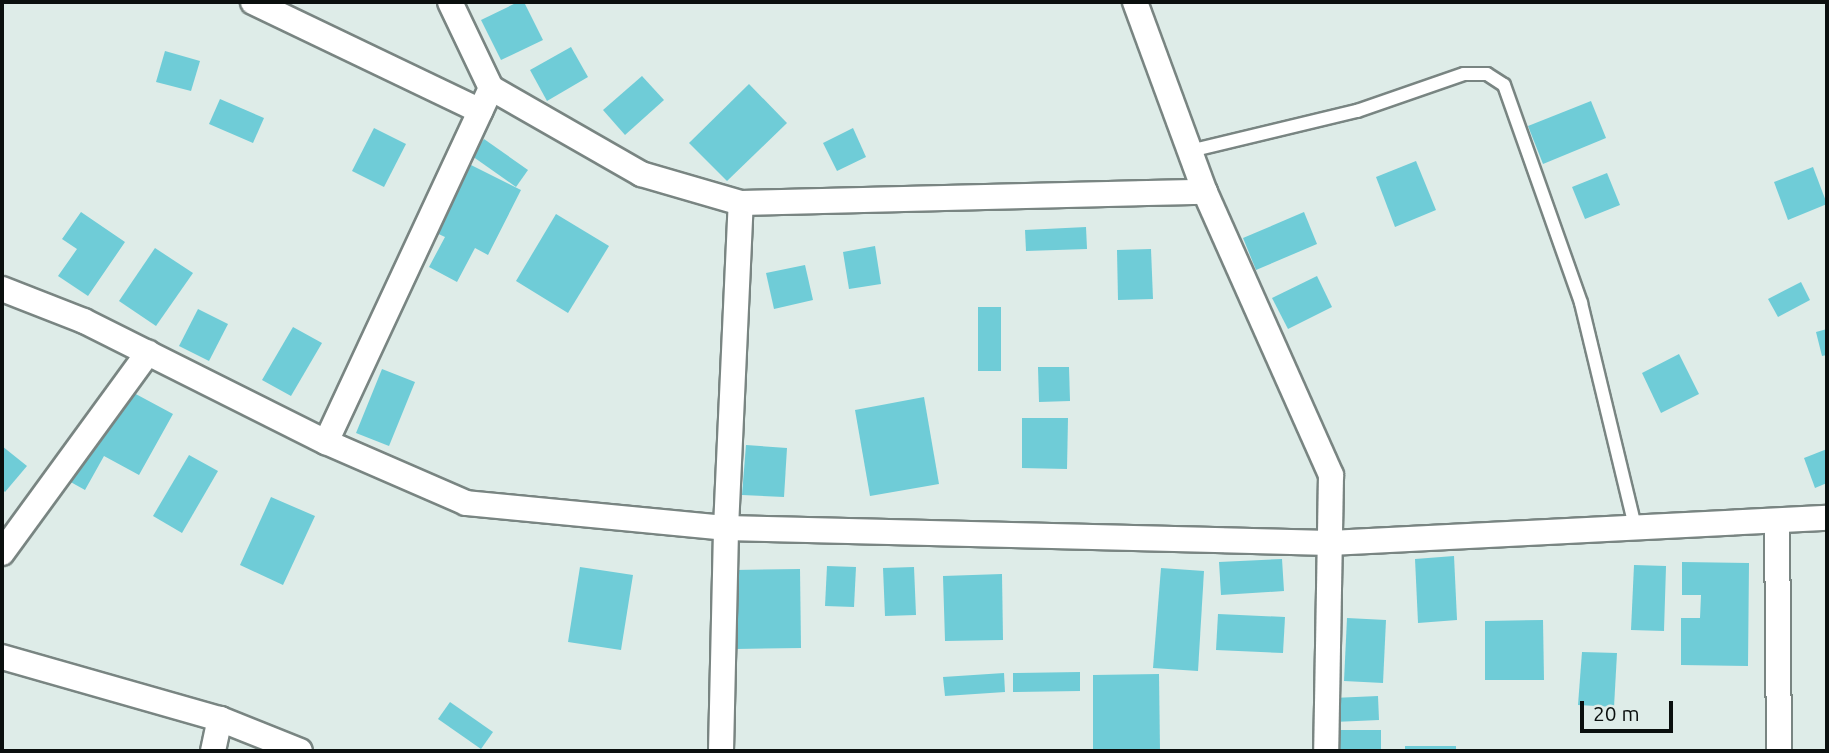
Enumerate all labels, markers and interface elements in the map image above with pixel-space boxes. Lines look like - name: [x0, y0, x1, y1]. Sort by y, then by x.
- scale bar: [1584, 686, 1677, 730]
- text: 20 m: [1593, 701, 1640, 725]

